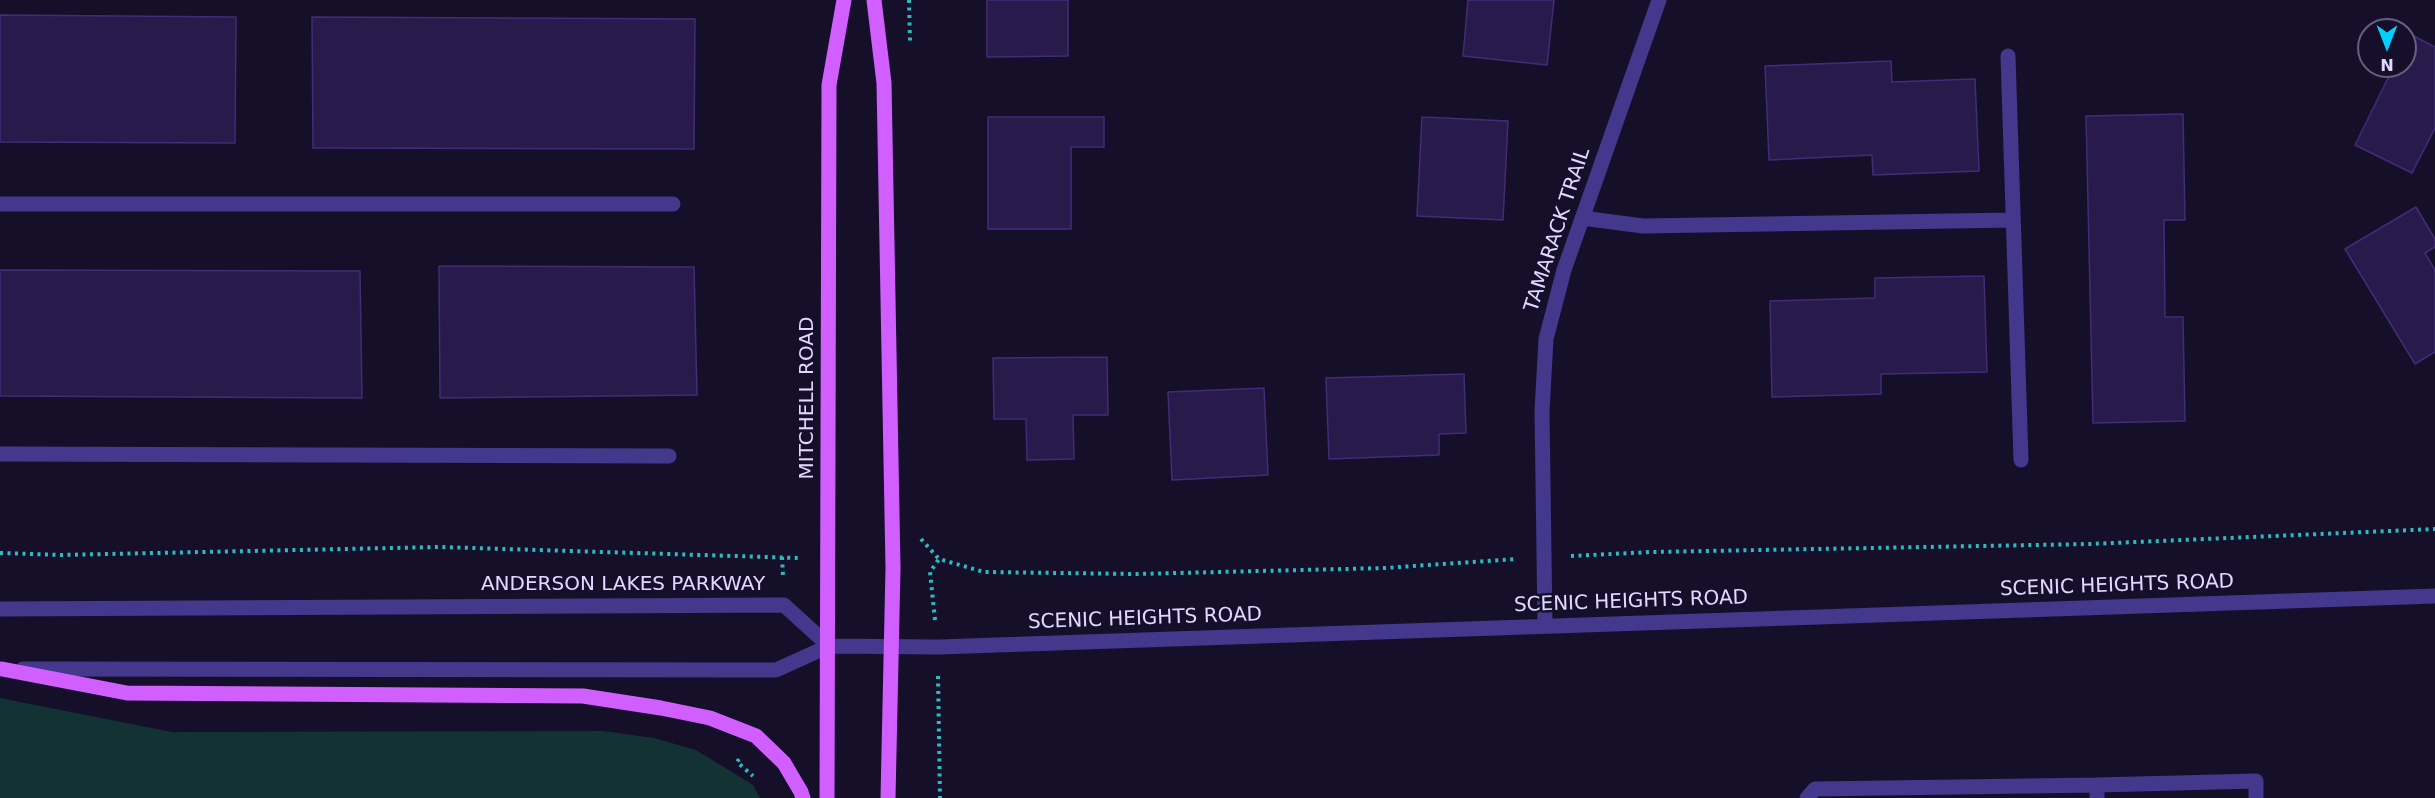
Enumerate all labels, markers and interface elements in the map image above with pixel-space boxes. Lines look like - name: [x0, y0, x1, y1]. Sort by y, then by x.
- north arrow: [2357, 18, 2417, 78]
- text: N: [2380, 55, 2394, 74]
- street label: TAMARACK TRAIL: [1520, 145, 1596, 315]
- street label: MITCHELL ROAD: [796, 317, 820, 479]
- street label: SCENIC HEIGHTS ROAD: [2000, 570, 2234, 602]
- street label: ANDERSON LAKES PARKWAY: [481, 573, 765, 597]
- street label: SCENIC HEIGHTS ROAD: [1514, 586, 1748, 618]
- street label: SCENIC HEIGHTS ROAD: [1028, 603, 1262, 635]

